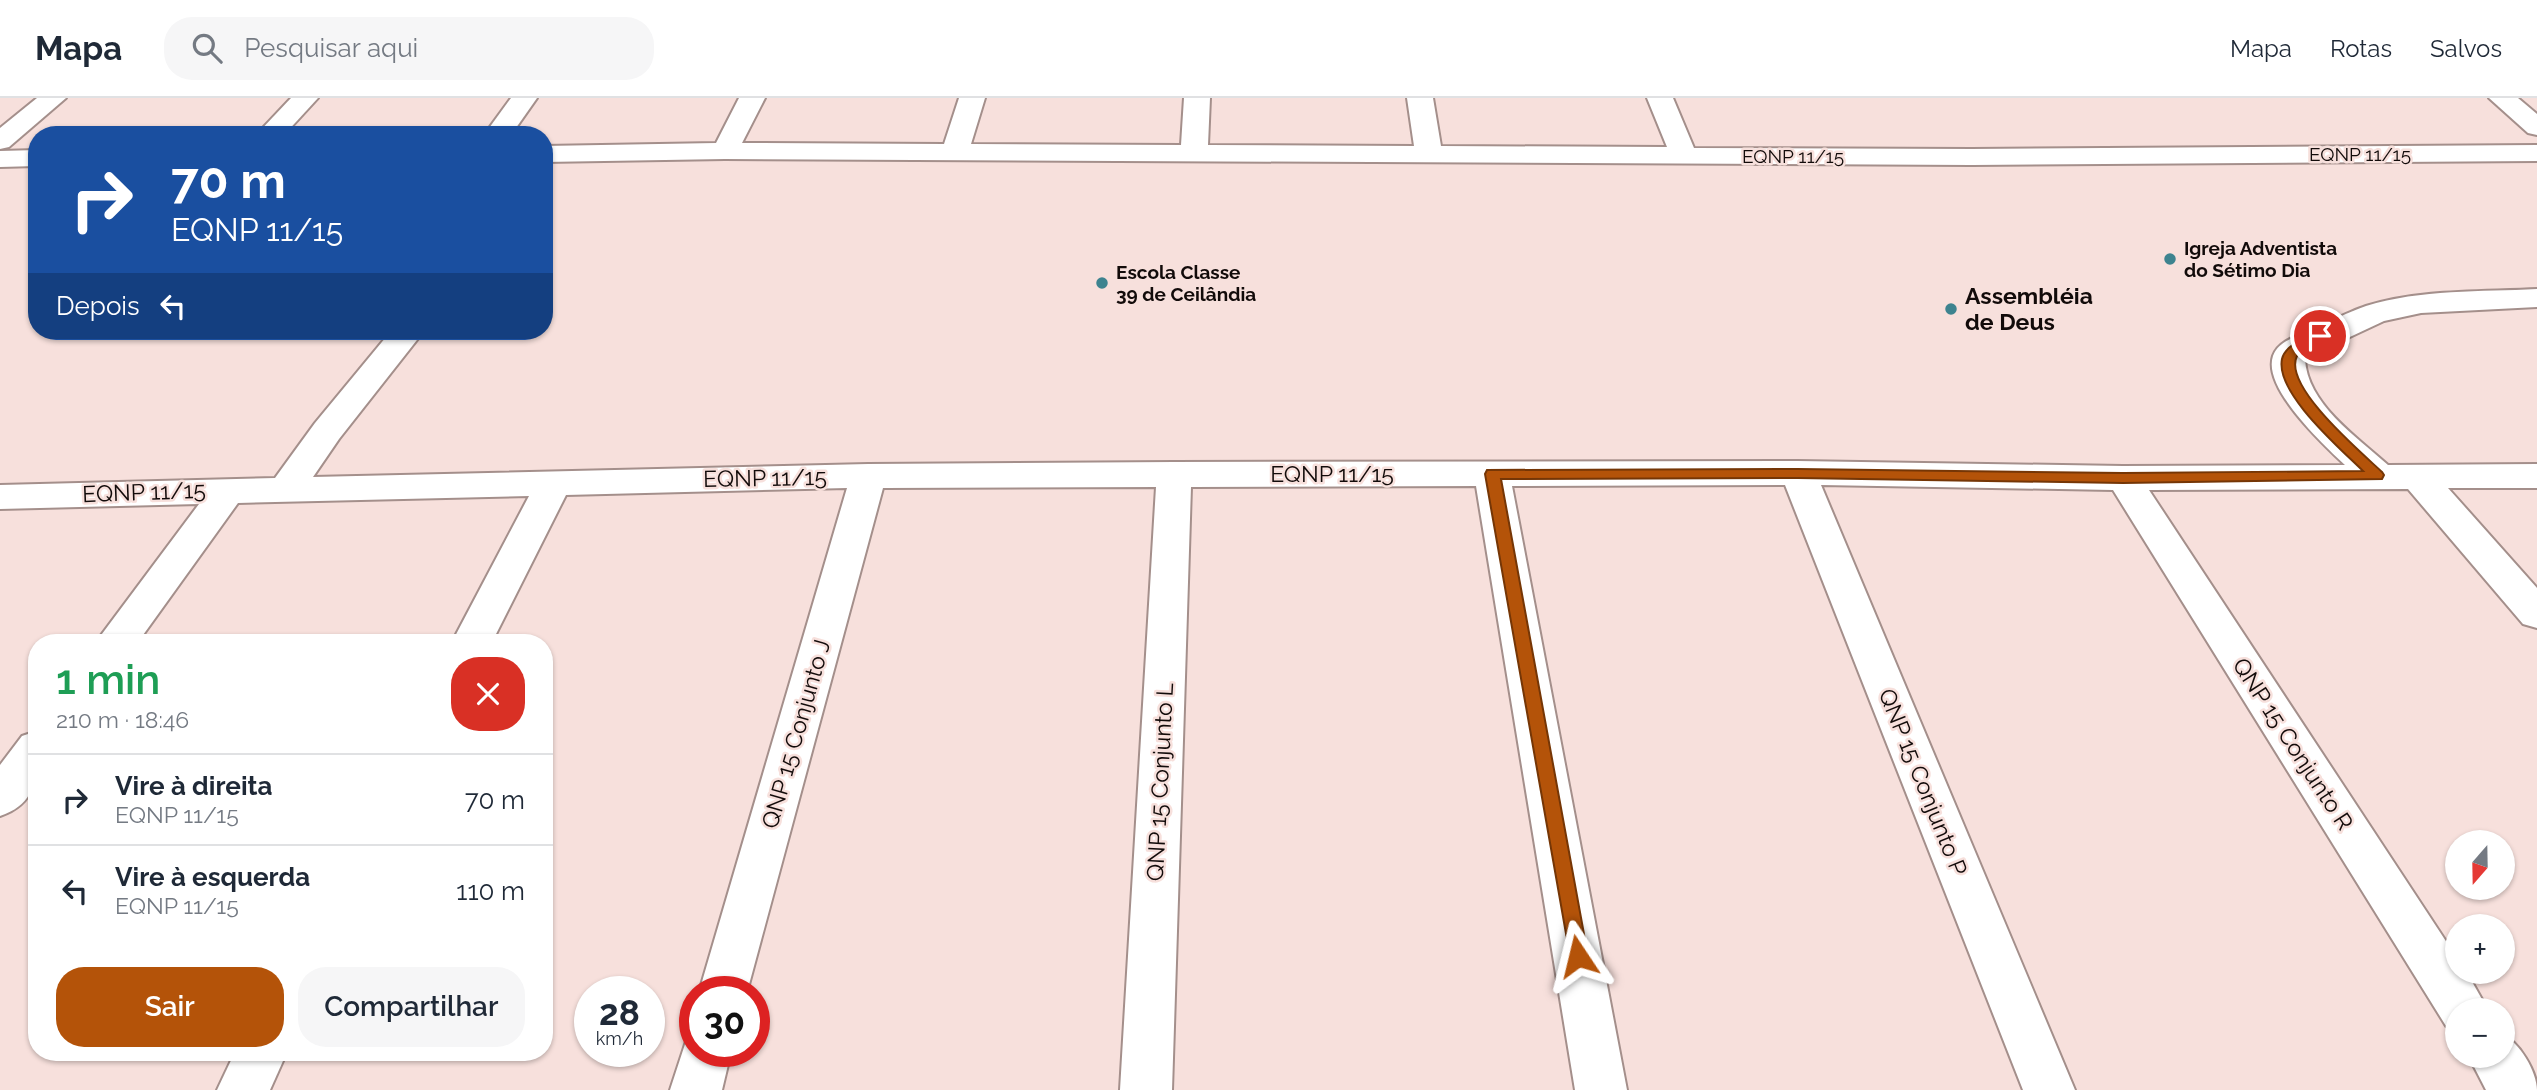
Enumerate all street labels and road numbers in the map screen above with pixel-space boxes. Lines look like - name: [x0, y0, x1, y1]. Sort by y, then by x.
- street label: EQNP 11/15: [2309, 143, 2411, 165]
- street label: EQNP 11/15: [1742, 145, 1844, 167]
- street label: EQNP 11/15: [1270, 460, 1394, 487]
- street label: EQNP 11/15: [703, 463, 827, 492]
- street label: EQNP 11/15: [82, 476, 206, 507]
- street label: QNP 15 Conjunto J: [756, 636, 835, 831]
- street label: QNP 15 Conjunto R: [2228, 653, 2359, 835]
- street label: QNP 15 Conjunto L: [1141, 682, 1178, 882]
- street label: QNP 15 Conjunto P: [1874, 684, 1973, 879]

